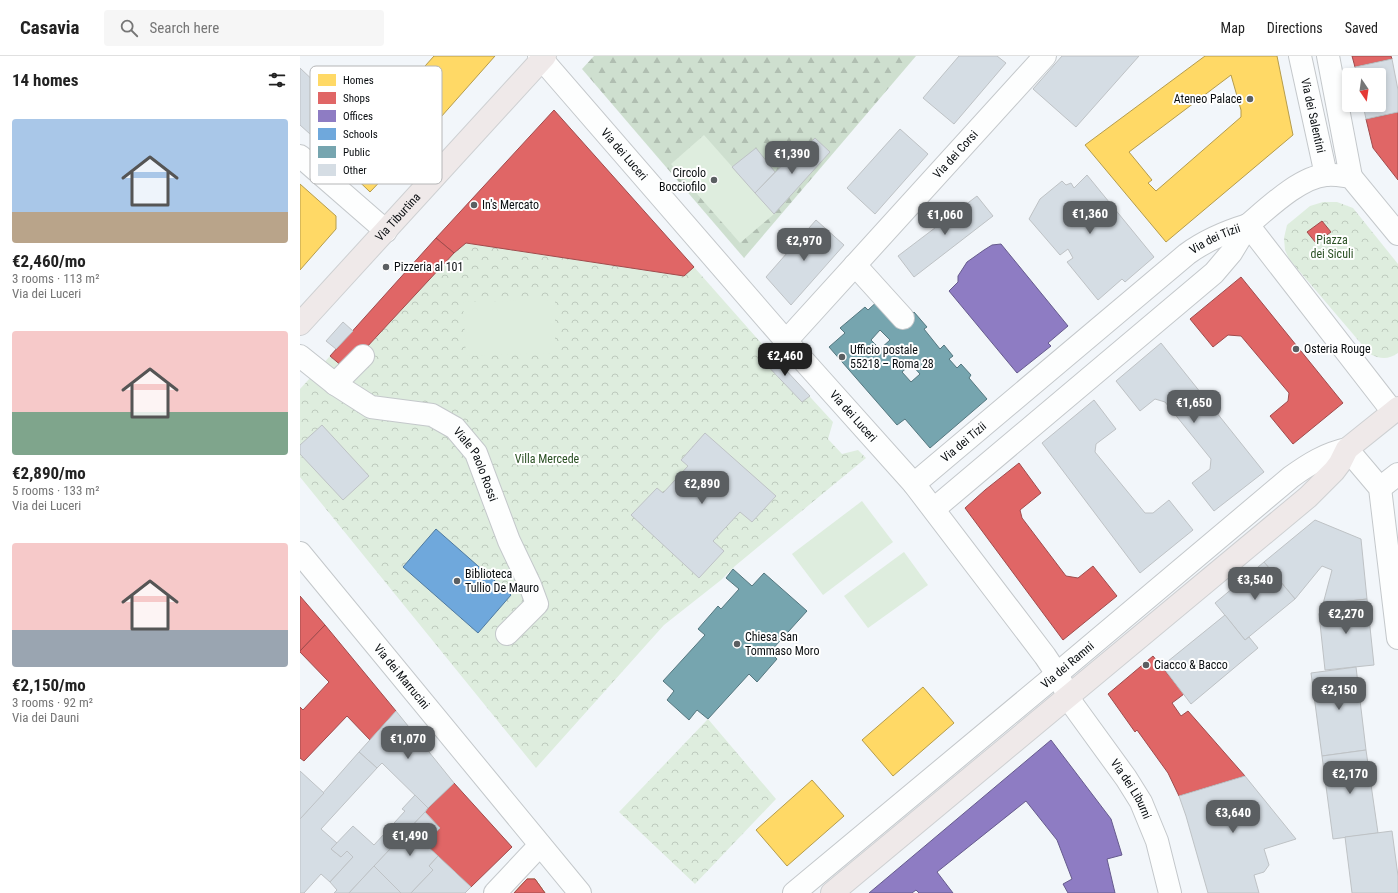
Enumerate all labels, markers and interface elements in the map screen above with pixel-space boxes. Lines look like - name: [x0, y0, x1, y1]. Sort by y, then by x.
- search box: [104, 10, 384, 46]
- text: Casavia: [20, 16, 80, 39]
- icon: search: [118, 17, 140, 39]
- text: Search here: [150, 19, 219, 37]
- text: Map: [1221, 20, 1245, 36]
- text: Directions: [1267, 20, 1323, 36]
- text: Saved: [1345, 20, 1378, 36]
- legend: [310, 66, 442, 184]
- north arrow: [1342, 68, 1386, 112]
- map controls: [1342, 68, 1386, 112]
- icon: filters: [266, 69, 288, 91]
- text: 14 homes: [12, 70, 78, 90]
- text: Homes: [343, 74, 374, 87]
- street label: Via dei Salentini: [1298, 77, 1328, 154]
- text: Shops: [343, 92, 370, 105]
- place label: Ateneo Palace: [1174, 92, 1242, 106]
- marker: Ateneo Palace: [1245, 94, 1255, 104]
- text: Offices: [343, 110, 373, 123]
- street label: Via dei Luceri: [598, 125, 650, 183]
- text: Schools: [343, 128, 378, 141]
- street label: Via dei Corsi: [930, 128, 981, 181]
- pin: €1,390: [759, 141, 825, 175]
- icon: home: [114, 145, 186, 217]
- text: Public: [343, 146, 370, 159]
- text: €1,390: [774, 146, 810, 161]
- text: Other: [343, 164, 367, 177]
- place label: Circolo Bocciofilo: [659, 166, 706, 194]
- marker: Circolo Bocciofilo: [709, 175, 719, 185]
- street label: Via Tiburtina: [372, 190, 424, 244]
- place label: In's Mercato: [482, 198, 539, 212]
- marker: In's Mercato: [469, 200, 479, 210]
- pin: €1,360: [1057, 201, 1123, 235]
- pin: €1,060: [912, 202, 978, 236]
- text: €1,360: [1072, 206, 1108, 221]
- text: €1,060: [927, 207, 963, 222]
- street label: Via dei Tizii: [1187, 221, 1242, 257]
- pin: €2,970: [771, 228, 837, 262]
- text: €2,970: [786, 233, 822, 248]
- park label: Piazza dei Siculi: [1311, 233, 1353, 261]
- text: €2,460/mo: [12, 251, 86, 271]
- place label: Pizzeria al 101: [394, 260, 463, 274]
- marker: Pizzeria al 101: [381, 262, 391, 272]
- text: 3 rooms · 113 m²: [12, 271, 99, 286]
- text: Via dei Luceri: [12, 286, 81, 301]
- place label: Osteria Rouge: [1304, 342, 1371, 356]
- pin: €2,460: [752, 343, 818, 377]
- place label: Ufficio postale 55218 – Roma 28: [850, 343, 934, 371]
- marker: Osteria Rouge: [1291, 344, 1301, 354]
- text: €2,460: [767, 348, 803, 363]
- marker: Ufficio postale 55218 – Roma 28: [837, 352, 847, 362]
- icon: home: [114, 357, 186, 429]
- street label: Via dei Luceri: [827, 388, 880, 445]
- pin: €1,650: [1161, 390, 1227, 424]
- text: €1,650: [1176, 395, 1212, 410]
- street label: Via dei Tizii: [938, 419, 989, 465]
- street label: Viale Paolo Rossi: [450, 424, 500, 503]
- park label: Villa Mercede: [515, 452, 580, 466]
- text: €2,890/mo: [12, 463, 86, 483]
- pin: €2,890: [669, 471, 735, 505]
- text: €2,890: [684, 476, 720, 491]
- text: 5 rooms · 133 m²: [12, 483, 99, 498]
- text: Via dei Luceri: [12, 498, 81, 513]
- place label: Biblioteca Tullio De Mauro: [465, 567, 539, 595]
- pin: €3,540: [1222, 567, 1288, 601]
- icon: home: [114, 569, 186, 641]
- text: €3,540: [1237, 572, 1273, 587]
- marker: Biblioteca Tullio De Mauro: [452, 576, 462, 586]
- pin: €2,270: [1313, 601, 1379, 635]
- text: €2,270: [1328, 606, 1364, 621]
- place label: Chiesa San Tommaso Moro: [745, 630, 819, 658]
- marker: Chiesa San Tommaso Moro: [732, 639, 742, 649]
- street label: Via dei Ramni: [1038, 639, 1097, 691]
- street label: Via dei Marrucini: [371, 641, 433, 712]
- place label: Ciacco & Bacco: [1154, 658, 1228, 672]
- marker: Ciacco & Bacco: [1141, 660, 1151, 670]
- text: €2,150/mo: [12, 675, 86, 695]
- pin: €2,150: [1306, 677, 1372, 711]
- text: €2,150: [1321, 682, 1357, 697]
- text: 3 rooms · 92 m²: [12, 695, 93, 710]
- text: Via dei Dauni: [12, 710, 79, 725]
- pin: €1,070: [375, 726, 441, 760]
- text: €1,070: [390, 731, 426, 746]
- street label: Via dei Liburni: [1108, 756, 1154, 821]
- pin: €2,170: [1317, 761, 1383, 795]
- text: €2,170: [1332, 766, 1368, 781]
- pin: €3,640: [1200, 800, 1266, 834]
- text: €3,640: [1215, 805, 1251, 820]
- pin: €1,490: [377, 823, 443, 857]
- text: €1,490: [392, 828, 428, 843]

